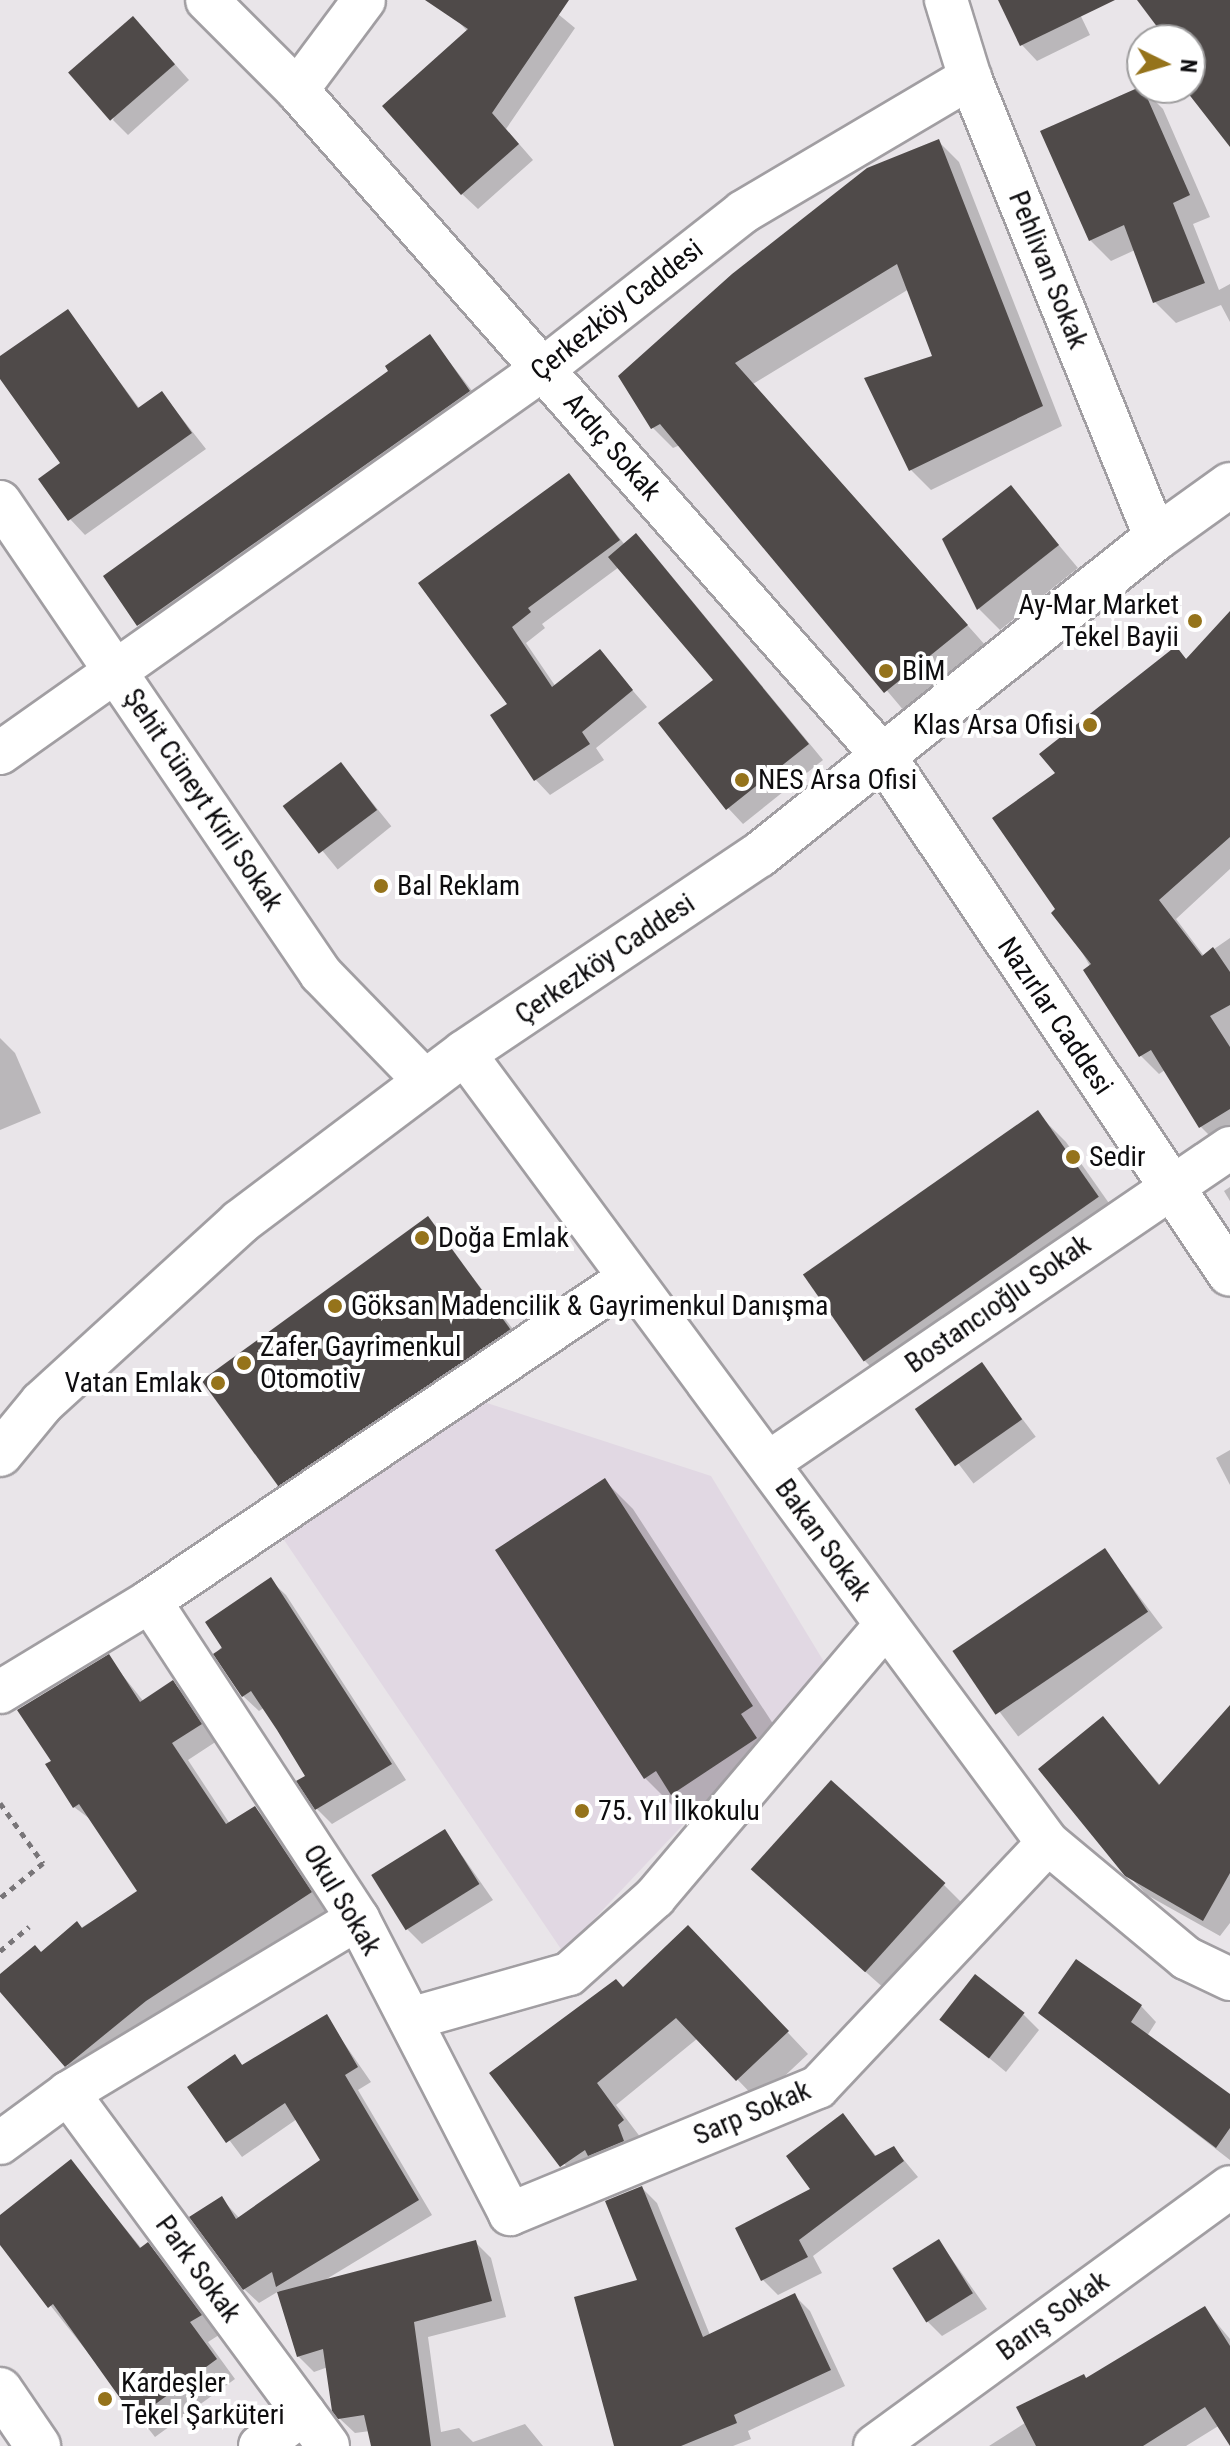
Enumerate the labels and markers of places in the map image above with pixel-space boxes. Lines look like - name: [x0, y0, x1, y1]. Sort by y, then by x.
- place label: Ay-Mar Market Tekel Bayii: [1019, 588, 1179, 654]
- marker: Ay-Mar Market Tekel Bayii: [1186, 612, 1204, 630]
- place label: BİM: [902, 654, 945, 688]
- marker: BİM: [877, 662, 895, 680]
- place label: Klas Arsa Ofisi: [913, 708, 1074, 742]
- marker: Klas Arsa Ofisi: [1081, 716, 1099, 734]
- place label: NES Arsa Ofisi: [758, 763, 917, 797]
- marker: NES Arsa Ofisi: [733, 771, 751, 789]
- place label: Bal Reklam: [397, 869, 520, 903]
- marker: Bal Reklam: [372, 877, 390, 895]
- place label: Sedir: [1089, 1140, 1145, 1174]
- marker: Sedir: [1064, 1148, 1082, 1166]
- place label: Doğa Emlak: [438, 1221, 569, 1255]
- marker: Doğa Emlak: [413, 1229, 431, 1247]
- place label: Göksan Madencilik & Gayrimenkul Danışma: [351, 1289, 828, 1323]
- marker: Göksan Madencilik & Gayrimenkul Danışma: [326, 1297, 344, 1315]
- place label: Zafer Gayrimenkul Otomotiv: [260, 1330, 461, 1396]
- marker: Zafer Gayrimenkul Otomotiv: [235, 1354, 253, 1372]
- place label: Vatan Emlak: [64, 1366, 202, 1400]
- marker: Vatan Emlak: [209, 1374, 227, 1392]
- place label: 75. Yıl İlkokulu: [598, 1794, 760, 1828]
- marker: 75. Yıl İlkokulu: [573, 1802, 591, 1820]
- place label: Kardeşler Tekel Şarküteri: [121, 2366, 285, 2432]
- marker: Kardeşler Tekel Şarküteri: [96, 2390, 114, 2408]

